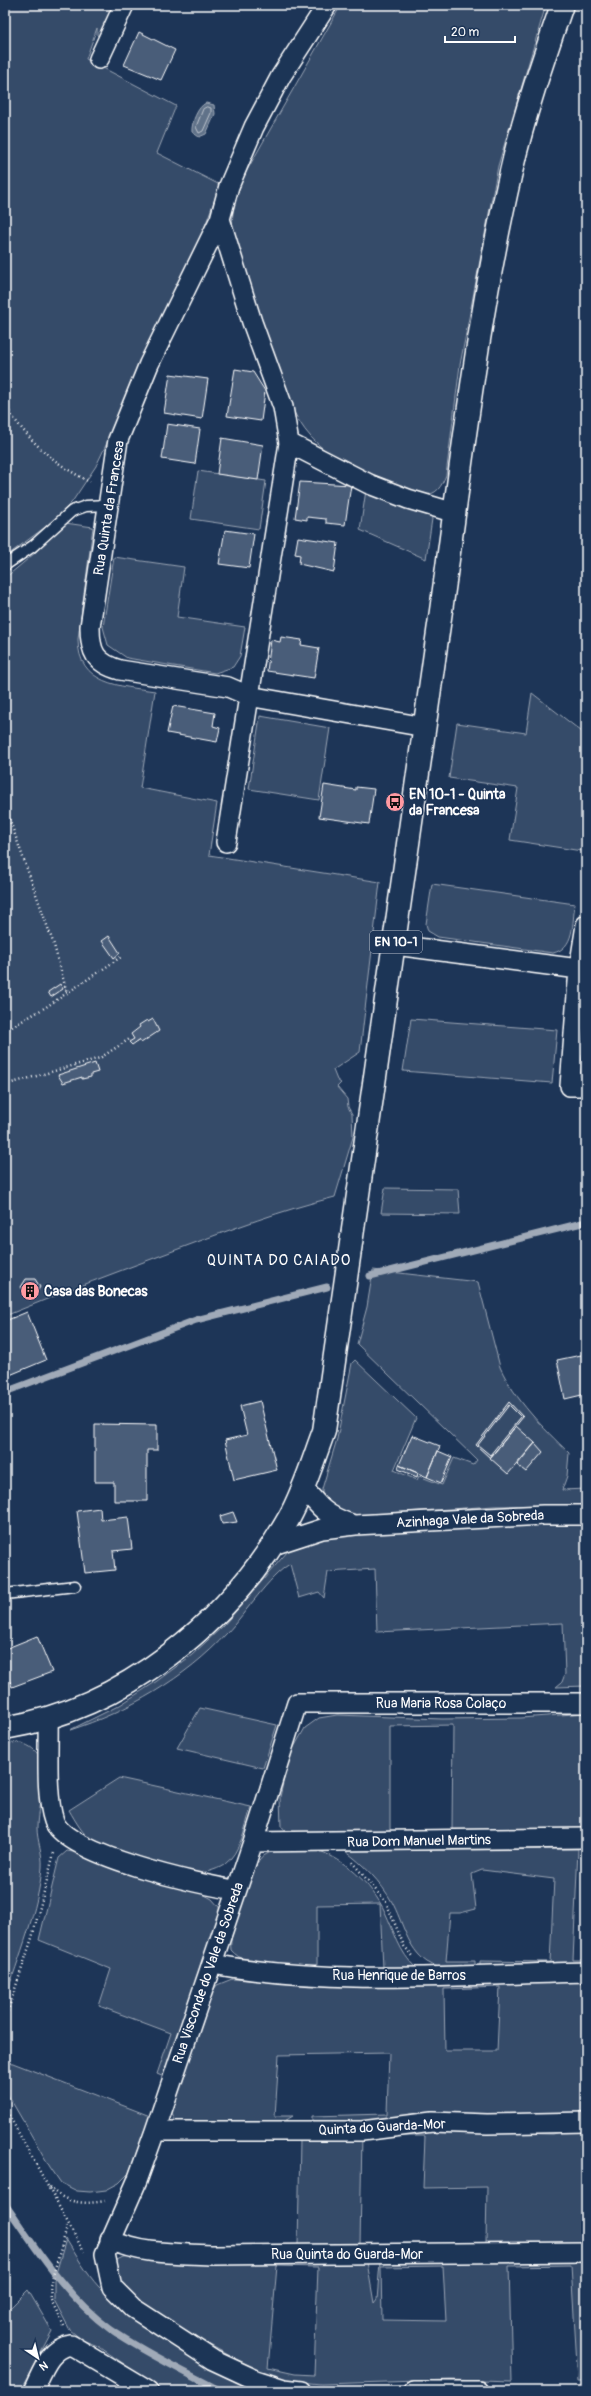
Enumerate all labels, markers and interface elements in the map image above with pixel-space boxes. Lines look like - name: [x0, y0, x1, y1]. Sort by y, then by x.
- scale bar: [445, 18, 515, 44]
- text: 20 m: [451, 25, 480, 40]
- street label: Rua Quinta da Francesa: [90, 439, 128, 577]
- place label: EN 10-1 - Quinta da Francesa: [409, 786, 506, 819]
- bus stop icon: EN 10-1 - Quinta da Francesa: [384, 791, 406, 813]
- road number: EN 10-1: [370, 931, 422, 953]
- district label: QUINTA DO CAIADO: [207, 1251, 351, 1270]
- building icon: Casa das Bonecas: [19, 1280, 41, 1302]
- place label: Casa das Bonecas: [44, 1283, 148, 1300]
- street label: Azinhaga Vale da Sobreda: [396, 1507, 544, 1531]
- street label: Rua Maria Rosa Colaço: [376, 1695, 507, 1712]
- street label: Rua Dom Manuel Martins: [347, 1831, 492, 1851]
- street label: Rua Visconde do Vale da Sobreda: [169, 1880, 247, 2066]
- street label: Rua Henrique de Barros: [332, 1967, 466, 1984]
- street label: Quinta do Guarda-Mor: [318, 2115, 446, 2139]
- street label: Rua Quinta do Guarda-Mor: [271, 2246, 423, 2263]
- north arrow: [18, 2338, 58, 2378]
- text: N: [36, 2358, 50, 2374]

